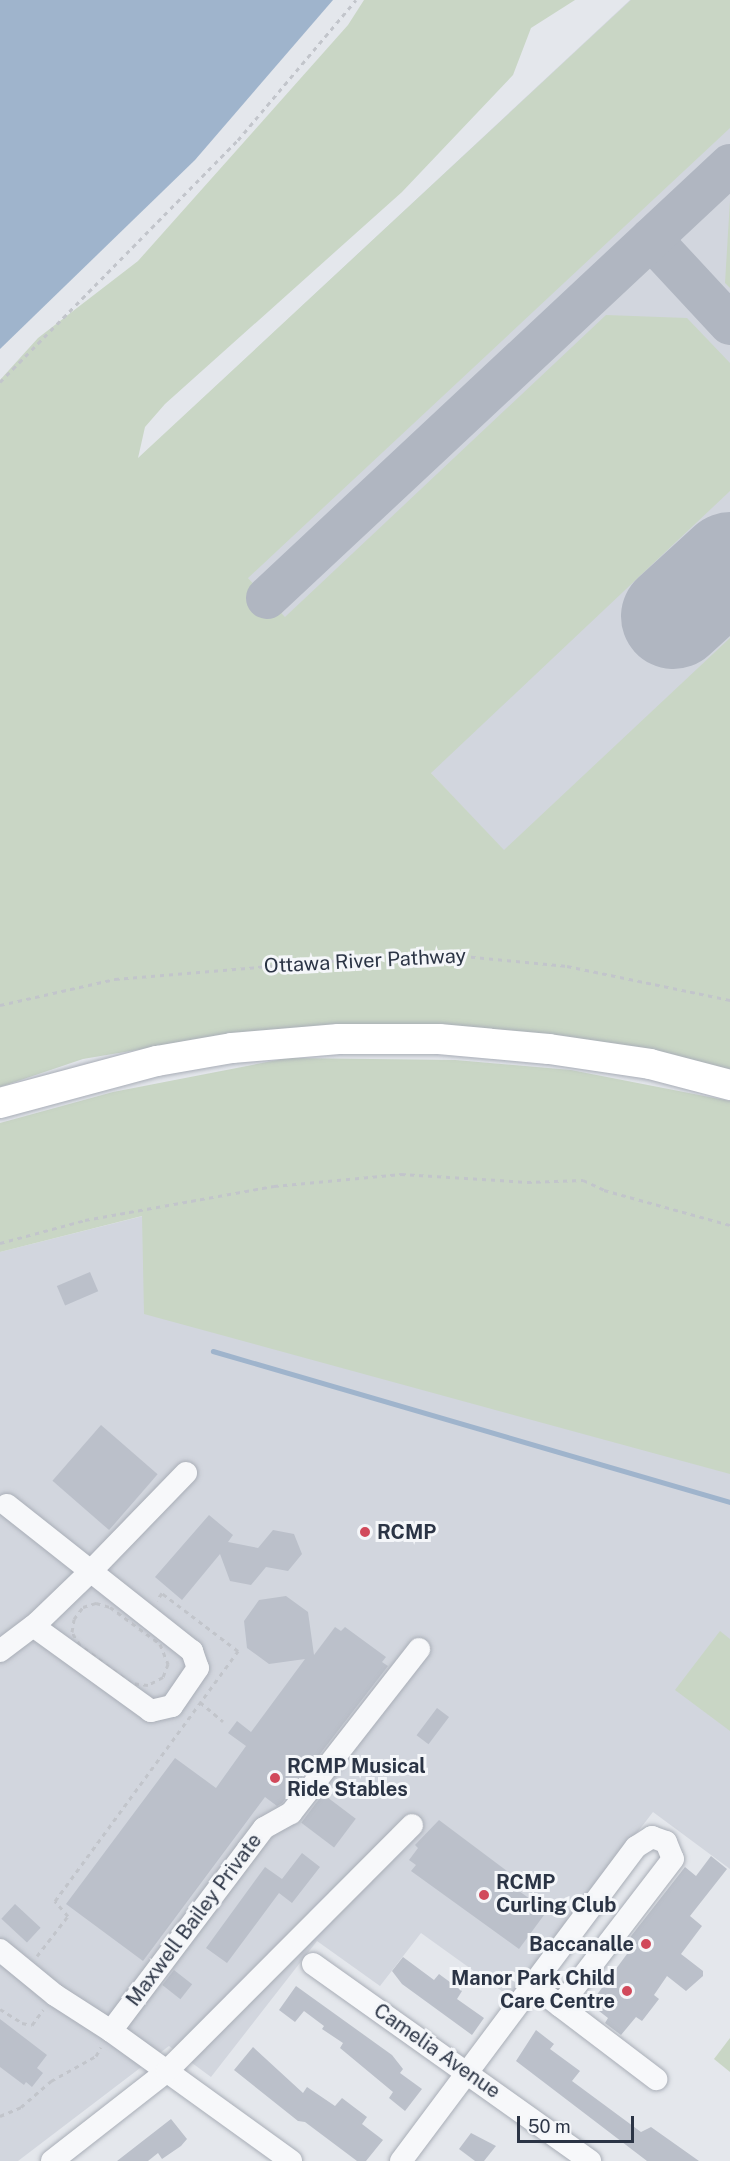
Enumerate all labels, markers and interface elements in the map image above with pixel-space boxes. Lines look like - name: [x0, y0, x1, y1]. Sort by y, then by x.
- street label: Ottawa River Pathway: [263, 944, 467, 978]
- place label: RCMP: [377, 1520, 436, 1544]
- marker: RCMP: [358, 1525, 372, 1539]
- place label: RCMP Musical Ride Stables: [287, 1754, 426, 1801]
- marker: RCMP Musical Ride Stables: [268, 1771, 282, 1785]
- street label: Maxwell Bailey Private: [121, 1829, 267, 2011]
- place label: RCMP Curling Club: [496, 1871, 616, 1918]
- marker: RCMP Curling Club: [477, 1888, 491, 1902]
- place label: Baccanalle: [529, 1932, 634, 1956]
- marker: Baccanalle: [639, 1937, 653, 1951]
- place label: Manor Park Child Care Centre: [451, 1967, 615, 2014]
- marker: Manor Park Child Care Centre: [620, 1984, 634, 1998]
- street label: Camelia Avenue: [369, 1998, 505, 2104]
- scale bar: [520, 2104, 637, 2142]
- text: 50 m: [528, 2116, 571, 2137]

